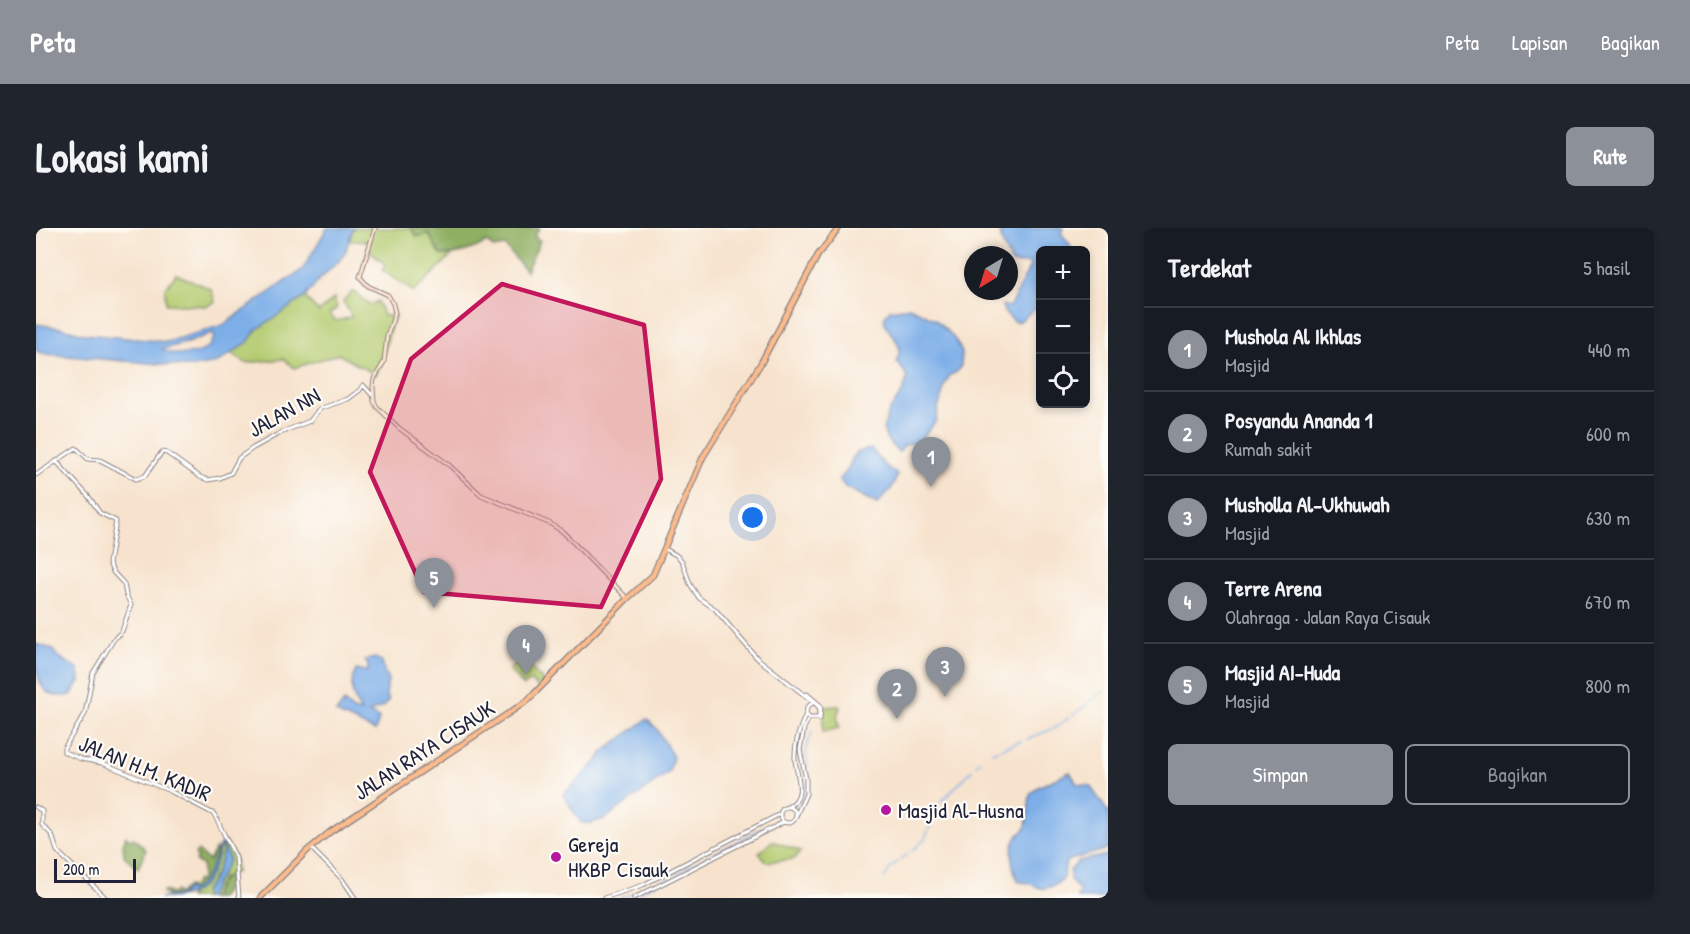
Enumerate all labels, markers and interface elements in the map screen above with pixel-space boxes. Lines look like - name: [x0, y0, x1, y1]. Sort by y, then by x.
- text: Peta: [30, 23, 75, 61]
- text: Peta: [1445, 28, 1479, 57]
- text: Lapisan: [1512, 28, 1568, 57]
- text: Bagikan: [1601, 28, 1660, 57]
- button: Rute: [1566, 127, 1654, 186]
- text: Lokasi kami: [36, 128, 210, 185]
- north arrow: [964, 246, 1018, 300]
- map controls: [1036, 246, 1090, 408]
- button: +: [1036, 246, 1090, 300]
- text: Terdekat: [1168, 250, 1251, 285]
- text: 5 hasil: [1583, 254, 1630, 281]
- button: −: [1036, 300, 1090, 354]
- text: Mushola Al Ikhlas: [1225, 321, 1361, 351]
- text: 1: [1184, 336, 1191, 363]
- text: 440 m: [1588, 336, 1630, 363]
- text: Masjid: [1225, 351, 1269, 378]
- button: locate: [1036, 354, 1090, 408]
- street label: JALAN NN: [243, 380, 325, 444]
- text: Posyandu Ananda 1: [1225, 405, 1373, 435]
- text: 2: [1183, 420, 1192, 447]
- text: 600 m: [1586, 420, 1630, 447]
- text: Rumah sakit: [1225, 435, 1312, 462]
- pin: 1: [912, 438, 950, 487]
- text: Musholla Al-Ukhuwah: [1225, 489, 1389, 519]
- your location: [738, 503, 767, 532]
- text: 3: [1183, 504, 1192, 531]
- text: 630 m: [1586, 504, 1630, 531]
- text: Masjid: [1225, 519, 1269, 546]
- pin: 5: [414, 558, 454, 608]
- text: Terre Arena: [1225, 573, 1321, 603]
- text: 4: [1184, 588, 1191, 615]
- text: 670 m: [1585, 588, 1630, 615]
- text: Olahraga · Jalan Raya Cisauk: [1225, 603, 1430, 630]
- pin: 4: [506, 626, 546, 675]
- pin: 3: [926, 648, 964, 697]
- text: Masjid AI-Huda: [1225, 657, 1340, 687]
- pin: 2: [878, 670, 916, 719]
- text: 5: [1183, 672, 1192, 699]
- text: 800 m: [1585, 672, 1630, 699]
- text: Masjid: [1225, 687, 1269, 714]
- street label: JALAN RAYA CISAUK: [348, 693, 501, 807]
- street label: JALAN H.M. KADIR: [74, 728, 216, 808]
- button: Simpan: [1168, 744, 1393, 805]
- button: Bagikan: [1405, 744, 1630, 805]
- place label: Masjid Al-Husna: [898, 795, 1024, 825]
- marker: Masjid Al-Husna: [879, 803, 893, 817]
- place label: Gereja HKBP Cisauk: [568, 829, 669, 884]
- marker: Gereja HKBP Cisauk: [549, 850, 563, 864]
- scale bar: [54, 856, 136, 884]
- text: 200 m: [63, 858, 99, 880]

